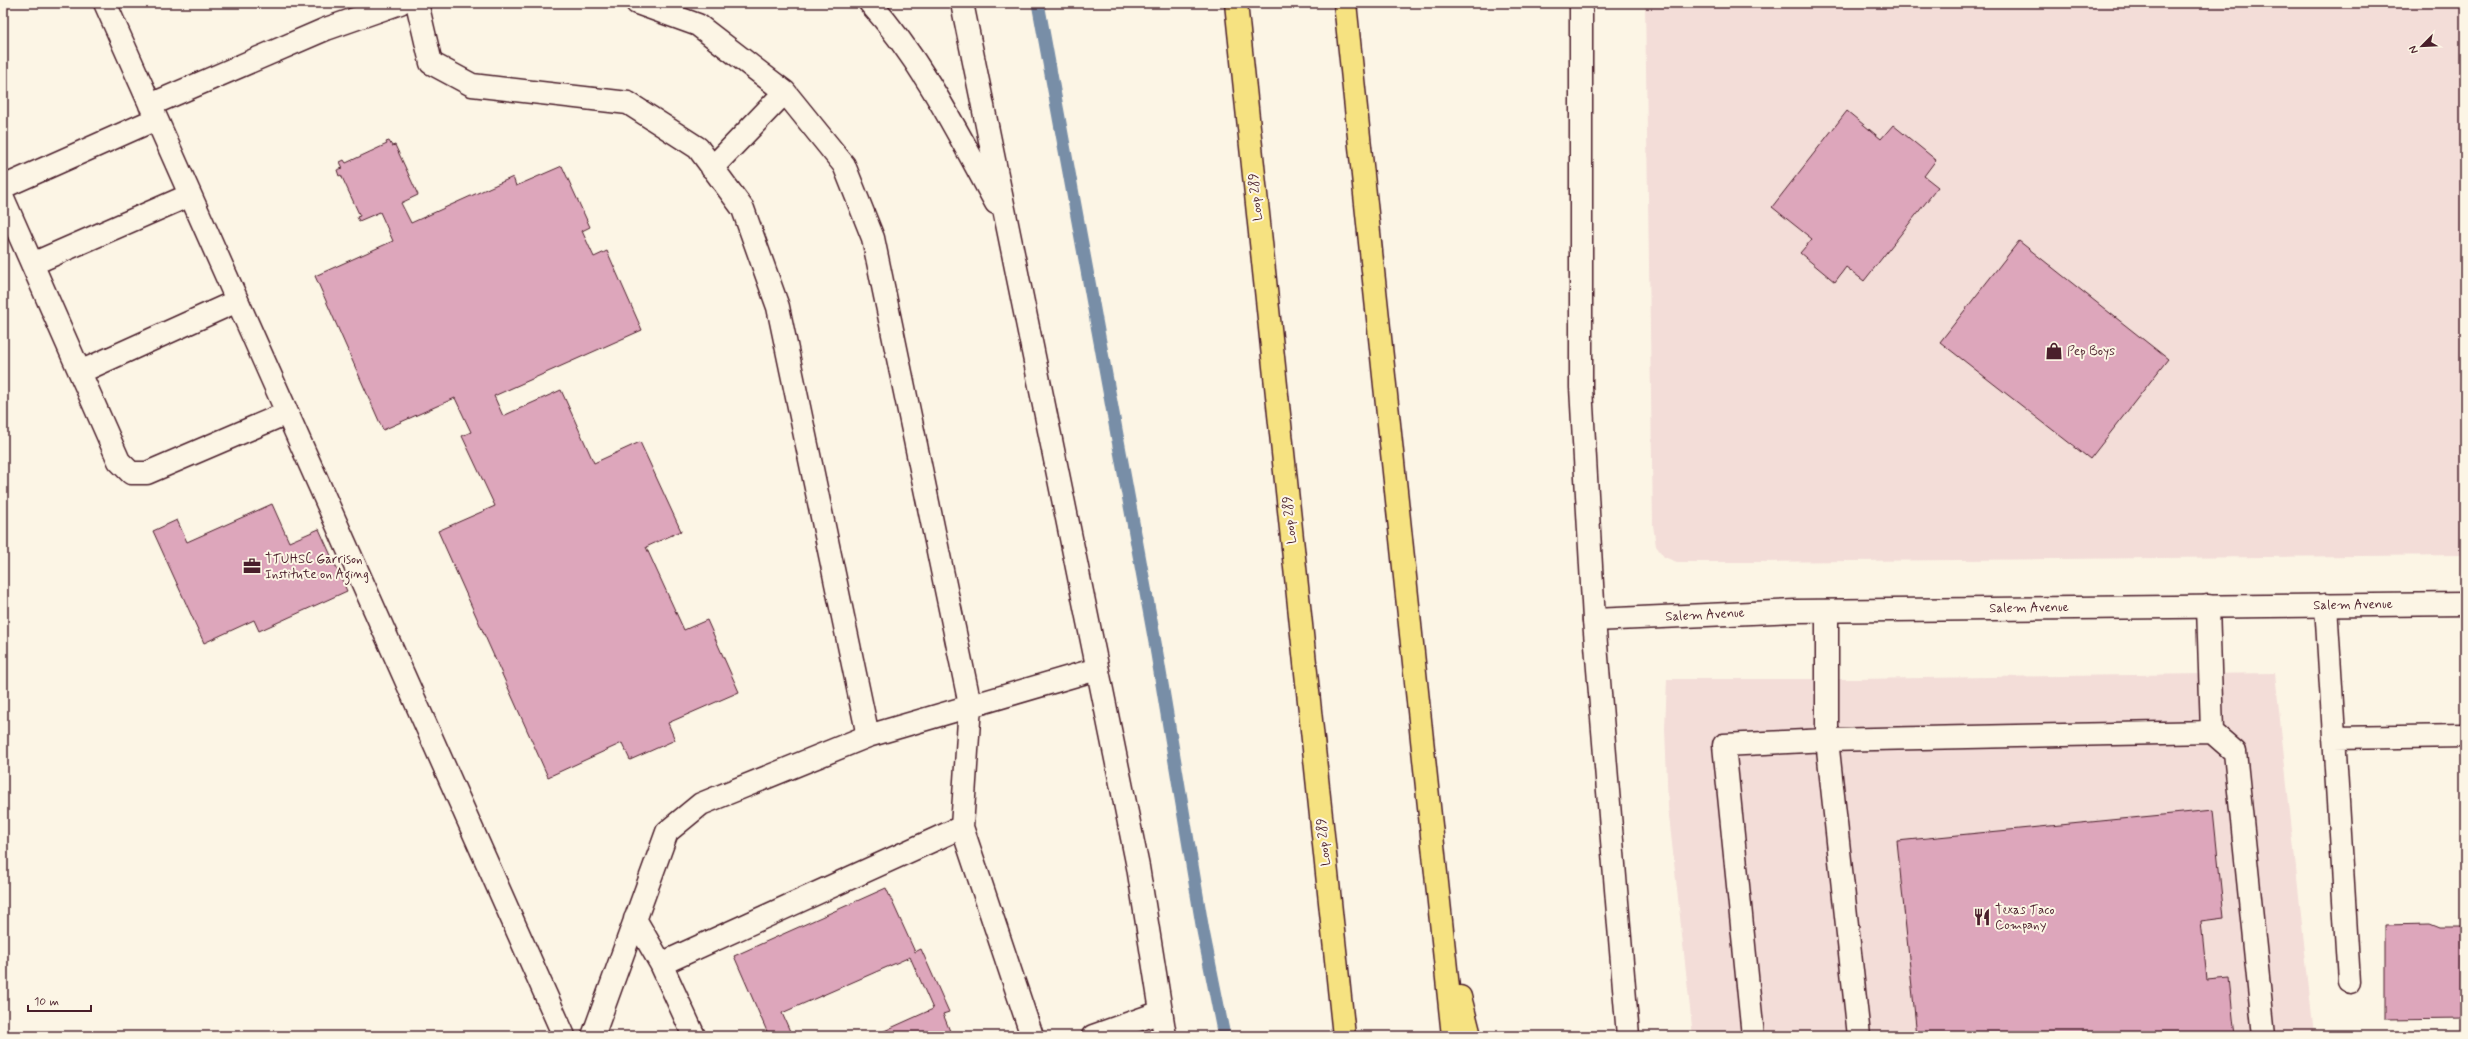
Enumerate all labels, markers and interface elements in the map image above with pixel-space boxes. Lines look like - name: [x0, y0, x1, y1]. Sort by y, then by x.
- north arrow: [2402, 26, 2442, 66]
- text: N: [2406, 43, 2422, 56]
- street label: Loop 289: [1245, 172, 1267, 222]
- shop icon: Pep Boys: [2044, 341, 2064, 361]
- place label: Pep Boys: [2067, 343, 2115, 360]
- street label: Loop 289: [1279, 495, 1301, 545]
- place label: TTUHSC Garrison Institute on Aging: [265, 551, 369, 585]
- office icon: TTUHSC Garrison Institute on Aging: [242, 556, 262, 576]
- street label: Salem Avenue: [2313, 596, 2393, 614]
- street label: Salem Avenue: [1989, 599, 2069, 617]
- street label: Salem Avenue: [1665, 604, 1745, 626]
- street label: Loop 289: [1313, 817, 1335, 867]
- place label: Texas Taco Company: [1995, 902, 2054, 934]
- restaurant icon: Texas Taco Company: [1972, 907, 1992, 927]
- scale bar: [28, 987, 91, 1013]
- text: 10 m: [34, 994, 59, 1010]

